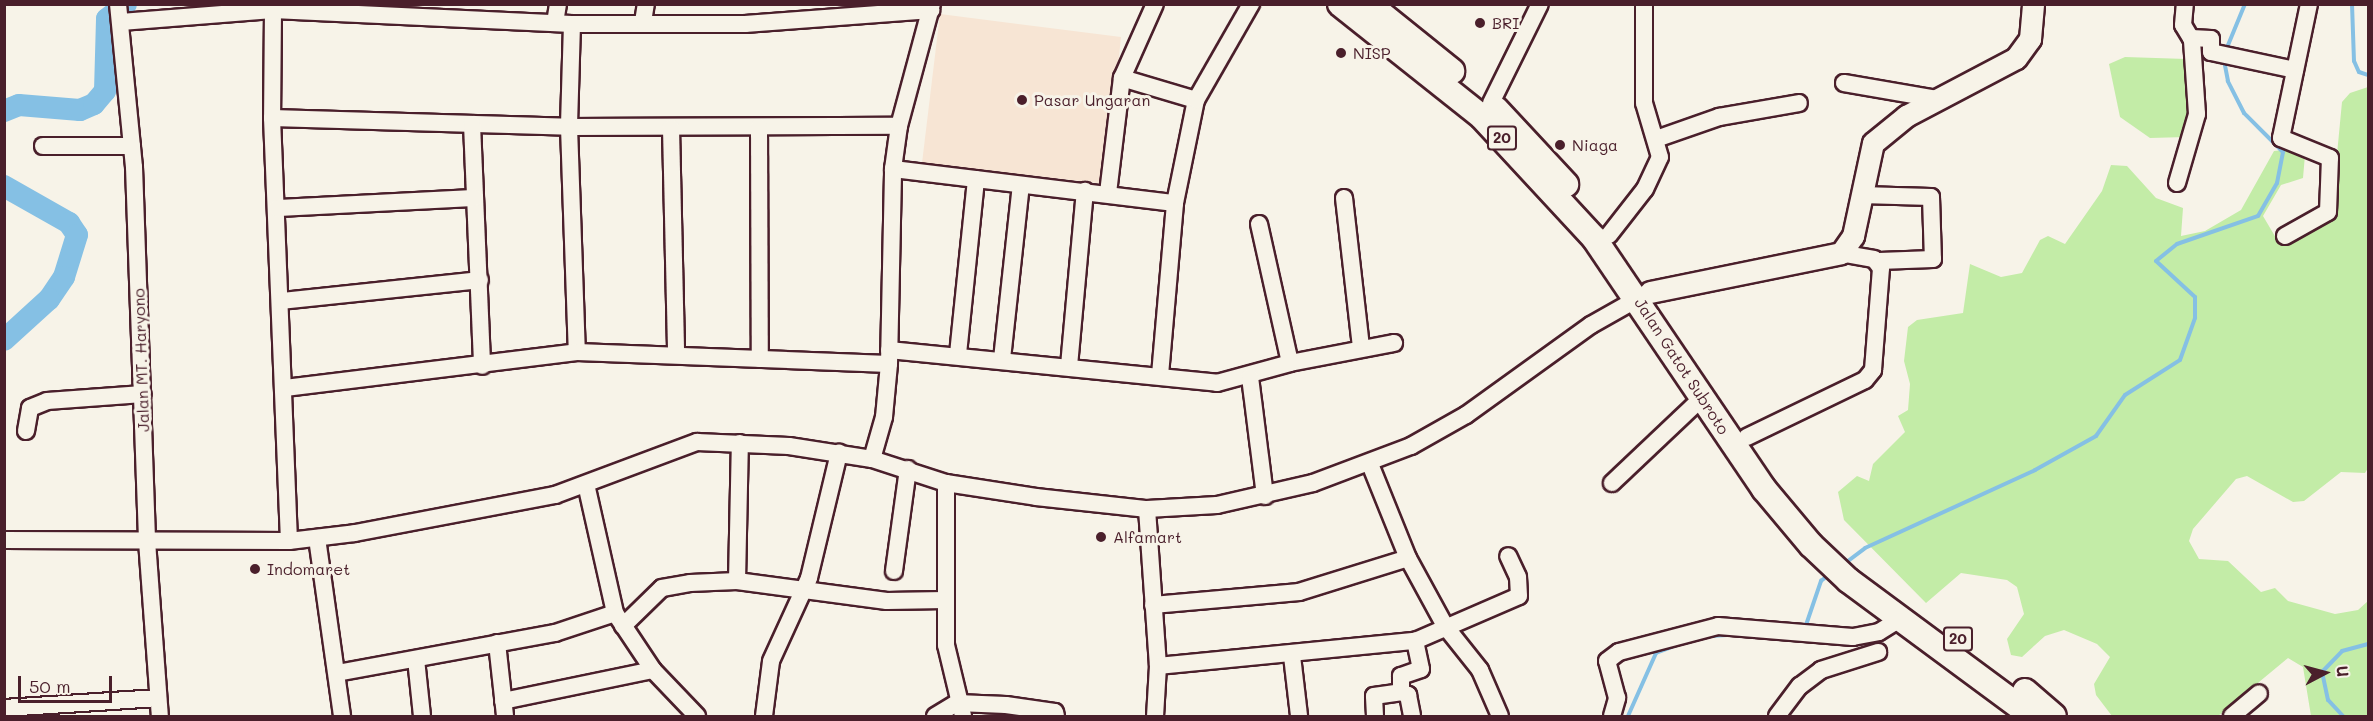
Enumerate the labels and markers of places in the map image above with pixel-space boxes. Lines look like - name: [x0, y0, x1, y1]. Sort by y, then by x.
- place label: BRI: [1492, 13, 1519, 33]
- marker: BRI: [1473, 16, 1487, 30]
- place label: NISP: [1353, 43, 1391, 63]
- marker: NISP: [1334, 46, 1348, 60]
- place label: Pasar Ungaran: [1034, 90, 1150, 110]
- marker: Pasar Ungaran: [1015, 93, 1029, 107]
- place label: Niaga: [1572, 135, 1618, 155]
- marker: Niaga: [1553, 138, 1567, 152]
- place label: Alfamart: [1113, 527, 1182, 547]
- marker: Alfamart: [1094, 530, 1108, 544]
- place label: Indomaret: [267, 559, 350, 579]
- marker: Indomaret: [248, 562, 262, 576]

